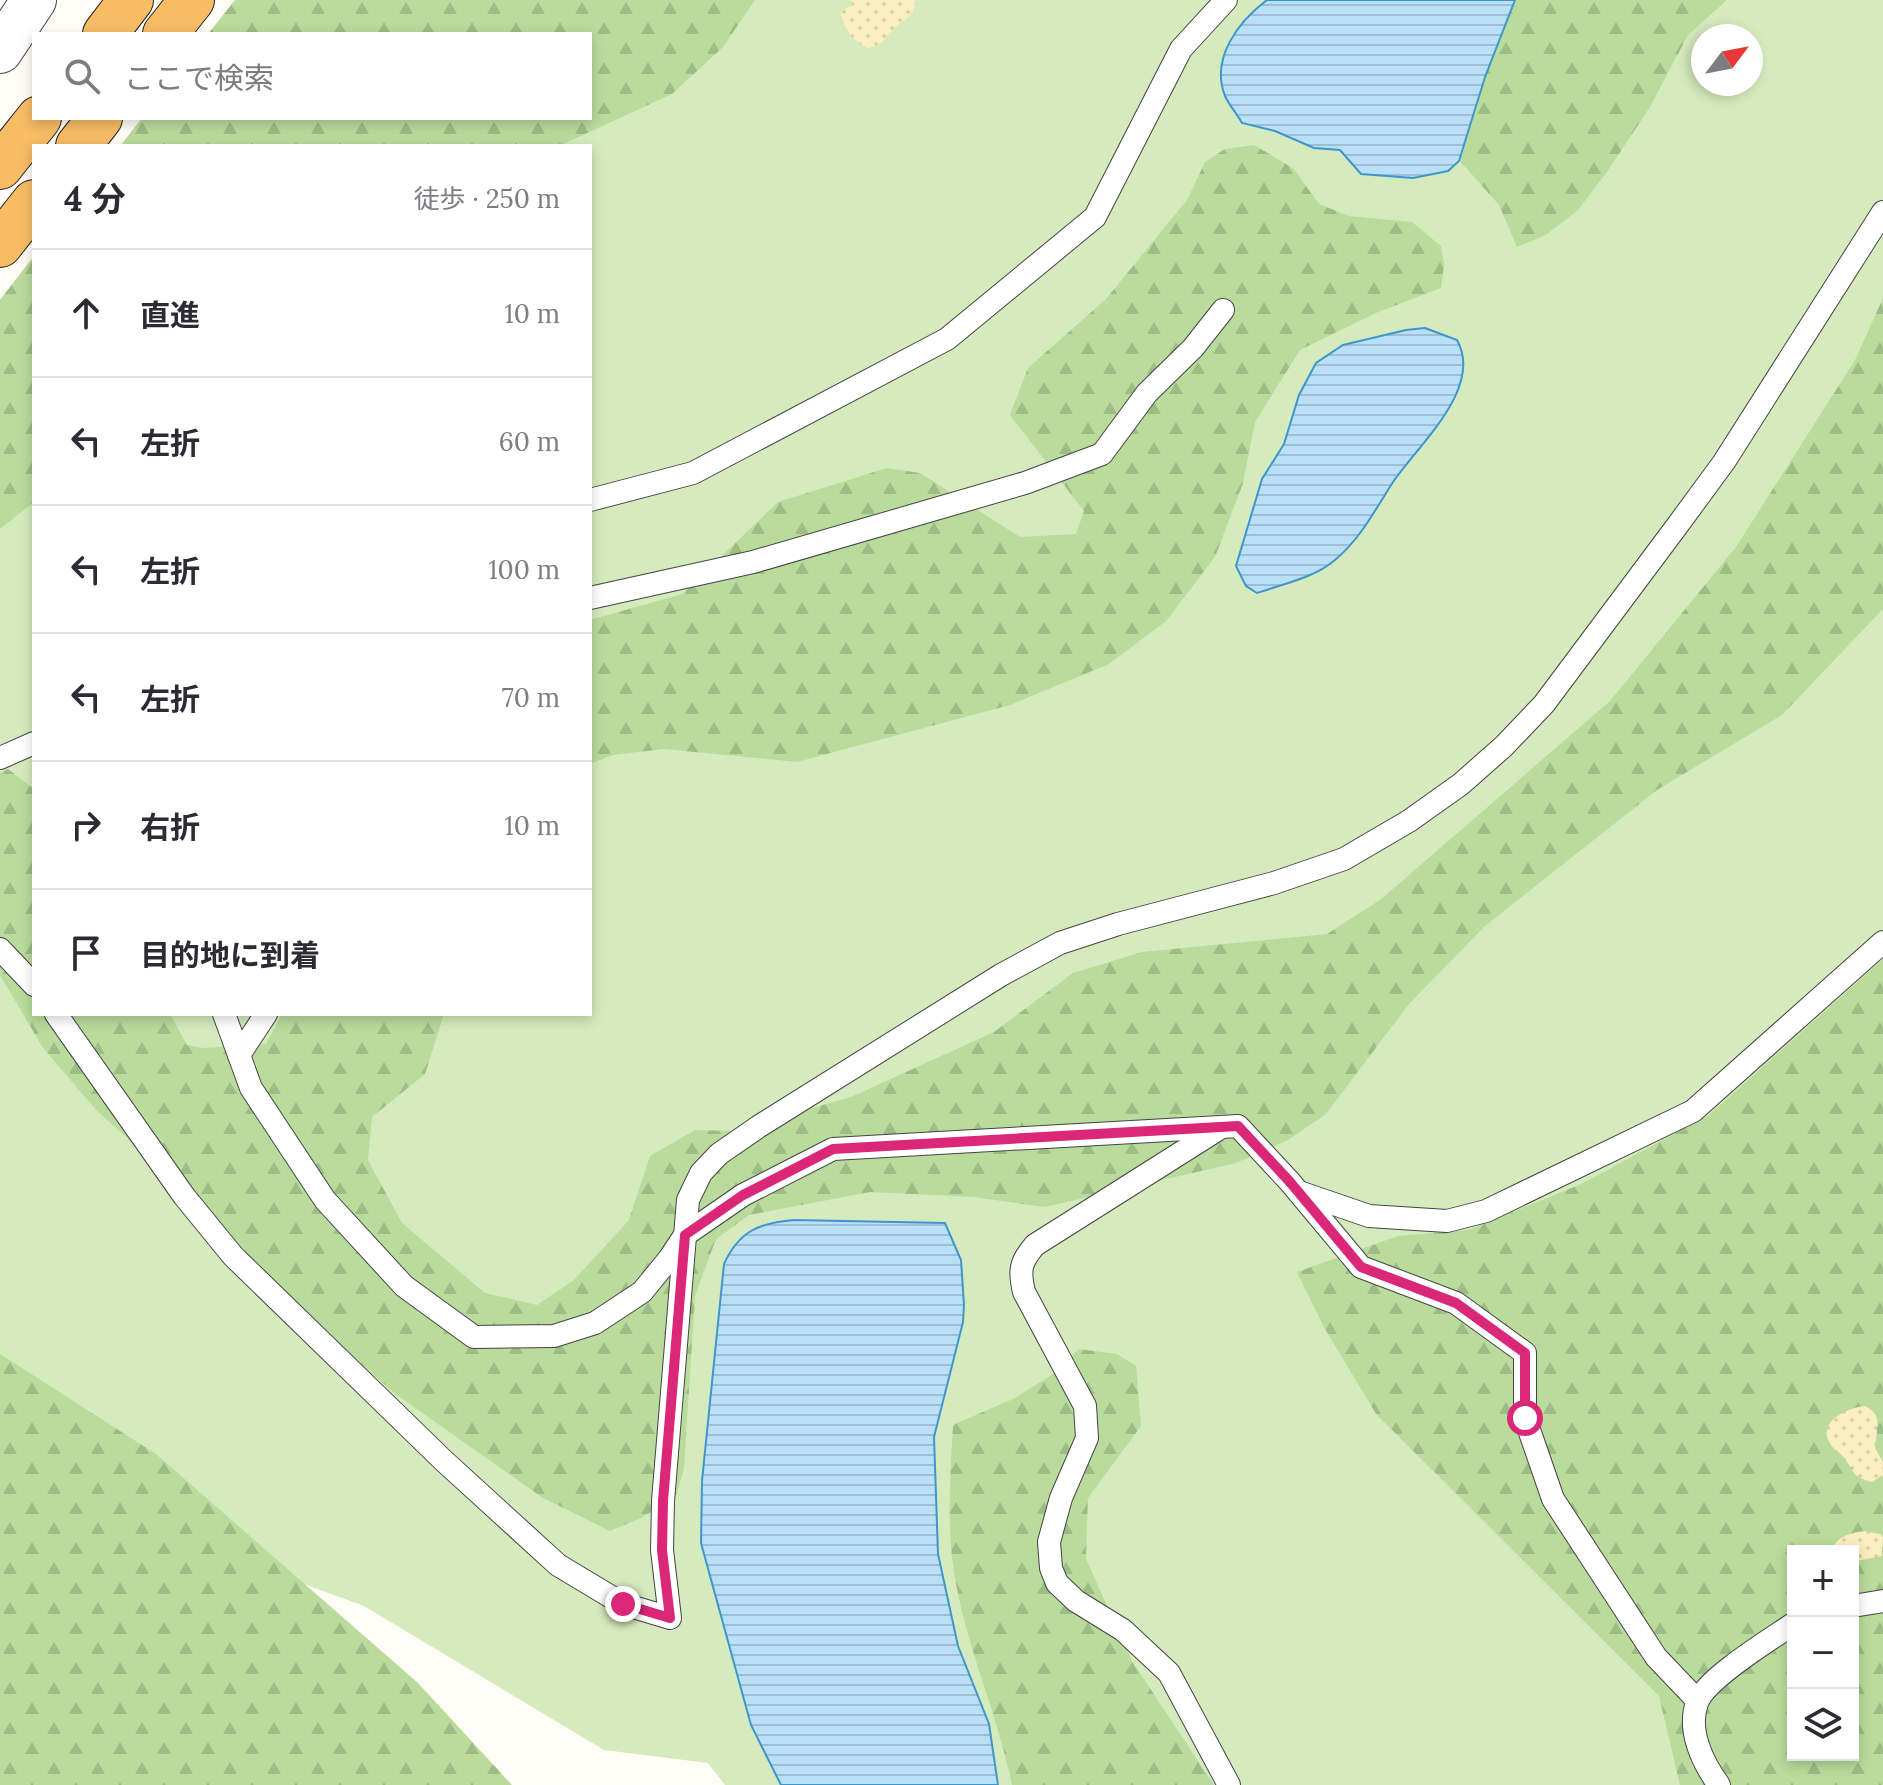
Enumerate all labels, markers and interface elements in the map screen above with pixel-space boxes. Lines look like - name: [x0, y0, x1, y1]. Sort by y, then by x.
- north arrow: [1691, 24, 1763, 96]
- search box: [32, 32, 592, 120]
- icon: search: [60, 54, 104, 98]
- text: ここで検索: [124, 59, 274, 97]
- text: 4 分: [64, 177, 126, 220]
- text: 徒歩 · 250 m: [413, 182, 560, 215]
- icon: ahead: [64, 291, 108, 335]
- text: 直進: [140, 296, 200, 334]
- text: 10 m: [504, 297, 560, 330]
- icon: left: [64, 419, 108, 463]
- text: 左折: [140, 424, 200, 462]
- text: 60 m: [499, 425, 560, 458]
- icon: left: [64, 547, 108, 591]
- text: 左折: [140, 552, 200, 590]
- text: 100 m: [488, 553, 560, 586]
- icon: left: [64, 675, 108, 719]
- text: 左折: [140, 680, 200, 718]
- text: 70 m: [502, 681, 560, 714]
- icon: right: [64, 803, 108, 847]
- text: 右折: [140, 808, 200, 846]
- text: 10 m: [504, 809, 560, 842]
- icon: arrive: [64, 931, 108, 975]
- text: 目的地に到着: [140, 936, 320, 974]
- route start: [1507, 1400, 1543, 1436]
- map controls: [1787, 1545, 1859, 1761]
- button: +: [1787, 1545, 1859, 1617]
- route end: [605, 1586, 641, 1622]
- button: −: [1787, 1617, 1859, 1689]
- button: layers: [1787, 1689, 1859, 1761]

